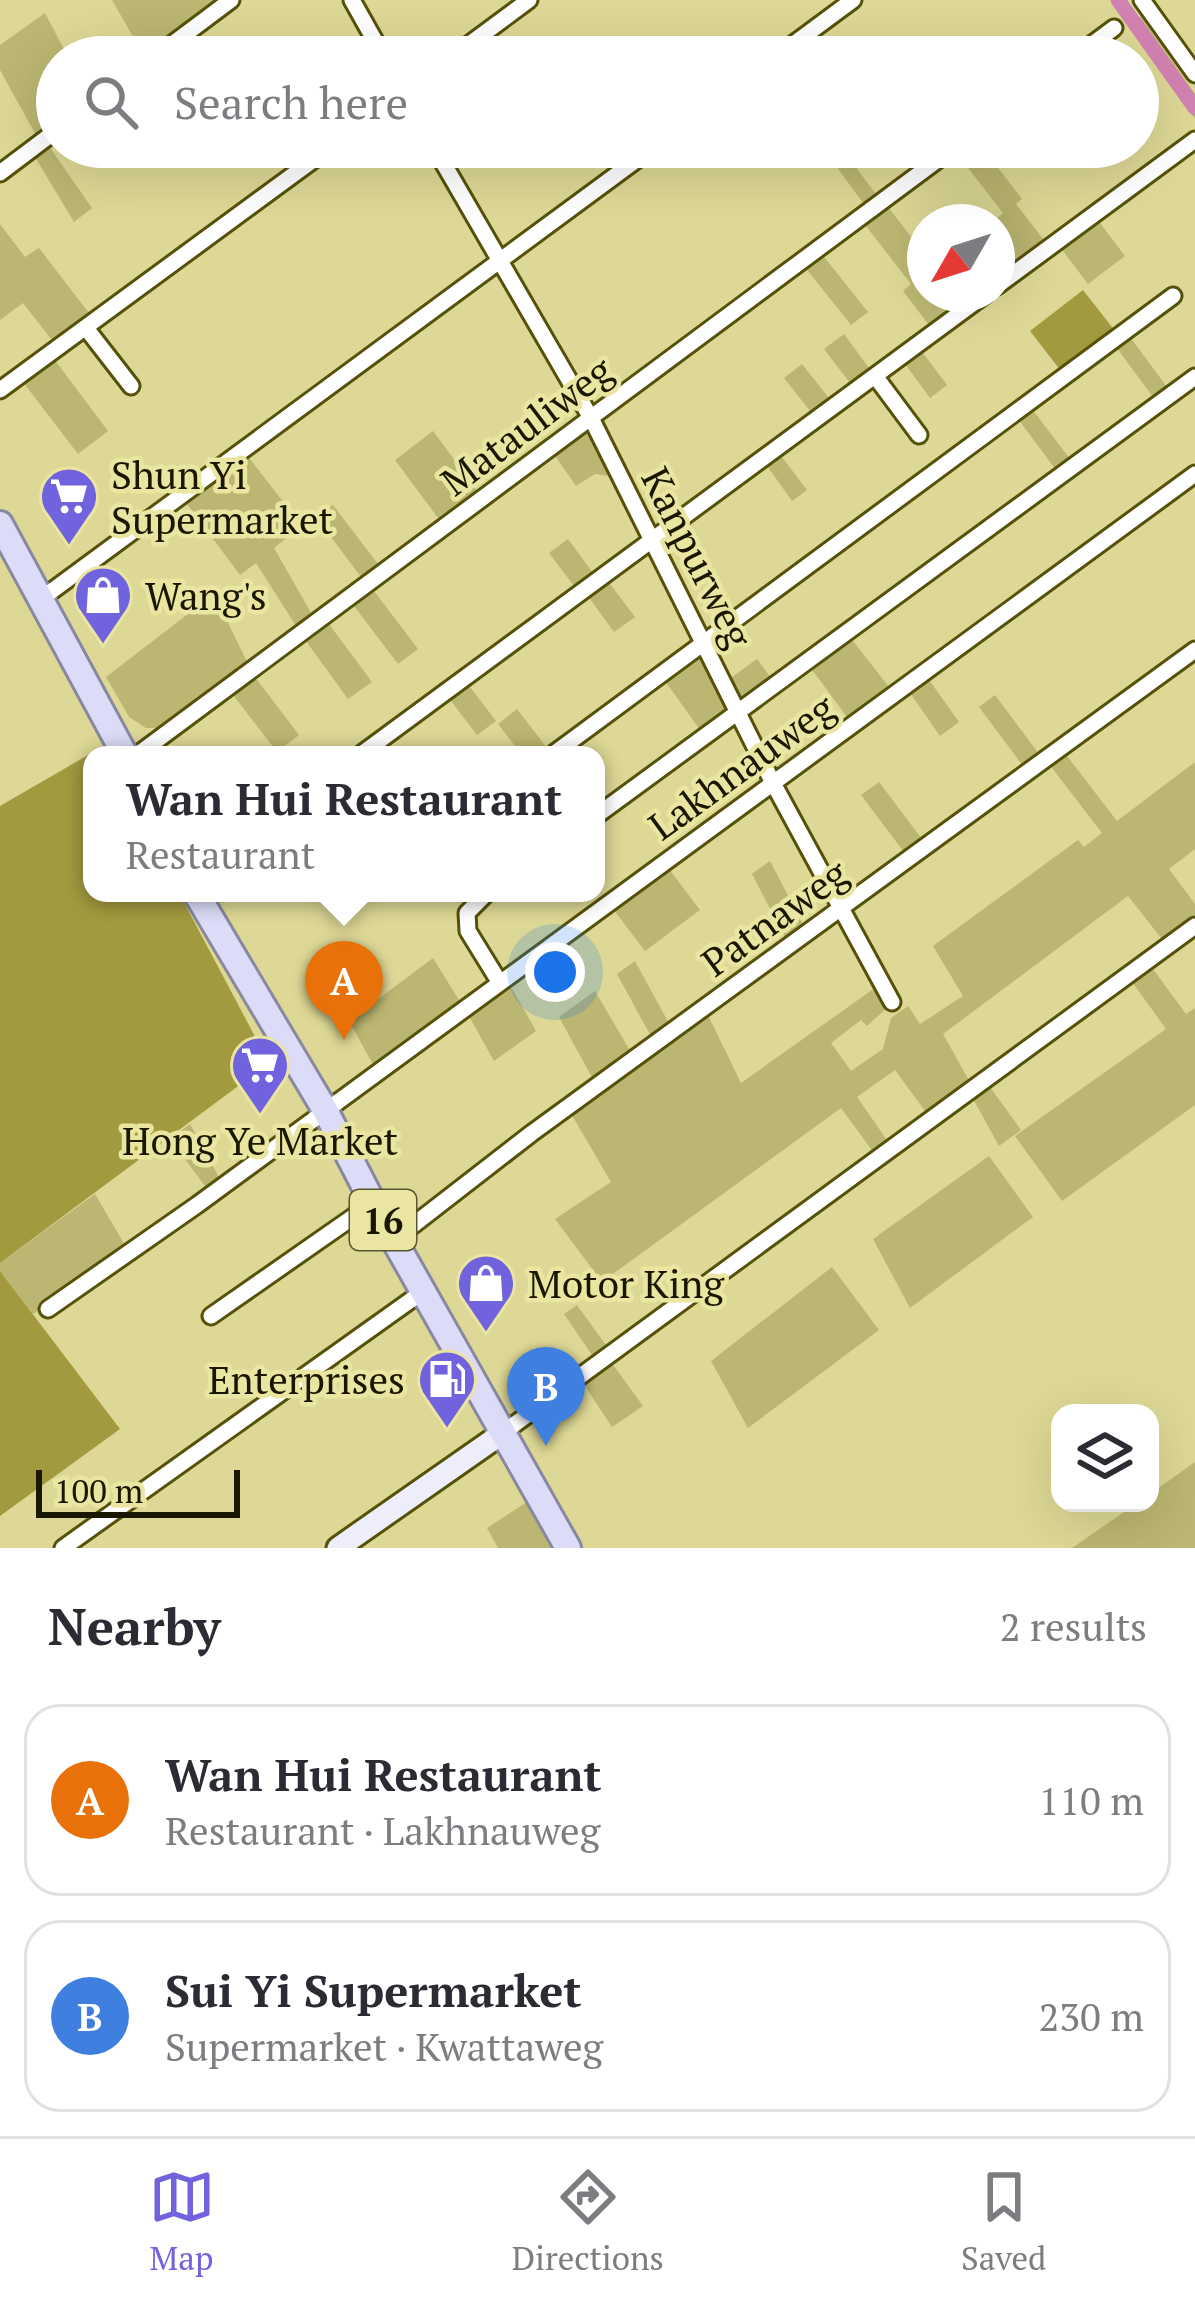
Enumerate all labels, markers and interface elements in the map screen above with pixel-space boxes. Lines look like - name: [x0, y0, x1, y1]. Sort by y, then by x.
- search box: [36, 36, 1159, 168]
- icon: search: [78, 69, 144, 135]
- text: Search here: [174, 72, 408, 132]
- north arrow: [907, 204, 1015, 312]
- street label: Matauliweg: [430, 343, 623, 506]
- place label: Shun Yi Supermarket: [111, 448, 333, 545]
- street label: Kanpurweg: [630, 458, 766, 657]
- supermarket icon: Shun Yi Supermarket: [38, 465, 100, 547]
- shop icon: Wang's: [72, 564, 134, 646]
- place label: Wang's: [145, 569, 267, 621]
- street label: Lakhnauweg: [638, 681, 845, 851]
- popup: [83, 746, 605, 902]
- text: Wan Hui Restaurant: [126, 768, 562, 828]
- text: Restaurant: [126, 828, 315, 880]
- street label: Patnaweg: [691, 846, 858, 987]
- pin: A: [305, 941, 383, 1040]
- your location: [525, 942, 585, 1002]
- supermarket icon: Hong Ye Market: [229, 1034, 291, 1116]
- place label: Hong Ye Market: [122, 1114, 398, 1166]
- road number: 16: [350, 1190, 416, 1250]
- shop icon: Motor King: [455, 1252, 517, 1334]
- place label: Motor King: [528, 1257, 725, 1309]
- pin: B: [507, 1347, 585, 1446]
- fuel station icon: Enterprises: [416, 1348, 478, 1430]
- place label: Enterprises: [208, 1353, 405, 1405]
- map controls: [1051, 1404, 1159, 1512]
- button: layers: [1051, 1404, 1159, 1512]
- scale bar: [36, 1464, 240, 1517]
- text: 100 m: [54, 1469, 143, 1512]
- text: Nearby: [48, 1592, 221, 1660]
- text: 2 results: [1000, 1600, 1147, 1652]
- text: Wan Hui Restaurant: [165, 1744, 601, 1804]
- text: A: [76, 1774, 104, 1826]
- text: 110 m: [1039, 1774, 1144, 1826]
- text: Restaurant · Lakhnauweg: [165, 1804, 600, 1856]
- text: Sui Yi Supermarket: [165, 1960, 581, 2020]
- text: B: [77, 1990, 103, 2042]
- text: 230 m: [1039, 1990, 1144, 2042]
- text: Supermarket · Kwattaweg: [165, 2020, 603, 2072]
- tab: Map: [149, 2164, 215, 2279]
- tab: Directions: [512, 2164, 664, 2279]
- tab: Saved: [961, 2164, 1046, 2279]

